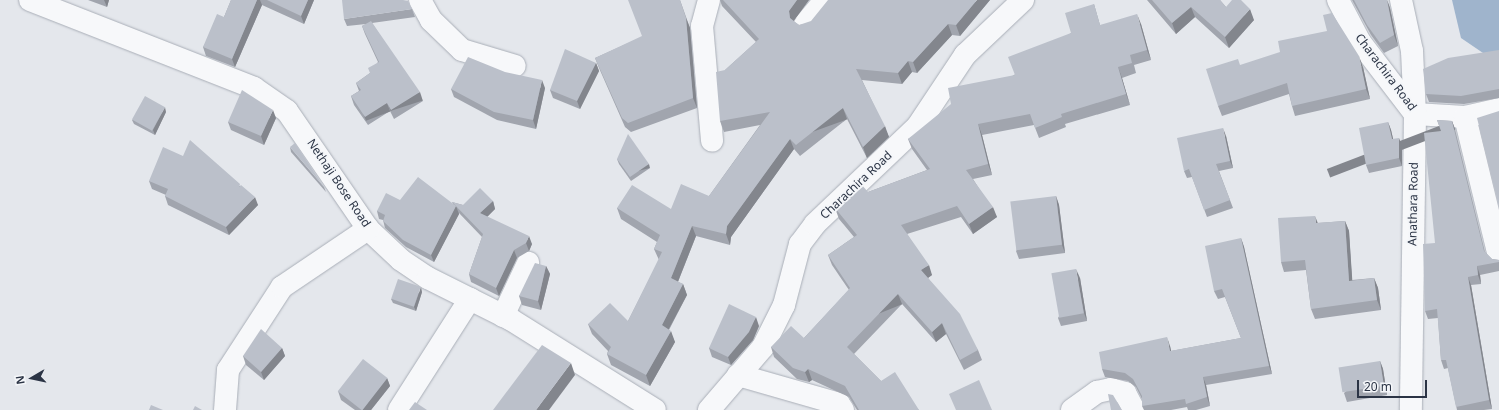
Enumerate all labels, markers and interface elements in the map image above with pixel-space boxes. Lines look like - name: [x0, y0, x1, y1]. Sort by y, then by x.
- street label: Charachira Road: [1352, 31, 1420, 113]
- street label: Nethaji Bose Road: [304, 136, 374, 230]
- street label: Charachira Road: [817, 148, 895, 222]
- street label: Anathara Road: [1405, 162, 1421, 246]
- north arrow: [12, 358, 52, 398]
- scale bar: [1359, 372, 1429, 398]
- text: N: [12, 374, 28, 386]
- text: 20 m: [1364, 378, 1392, 395]

